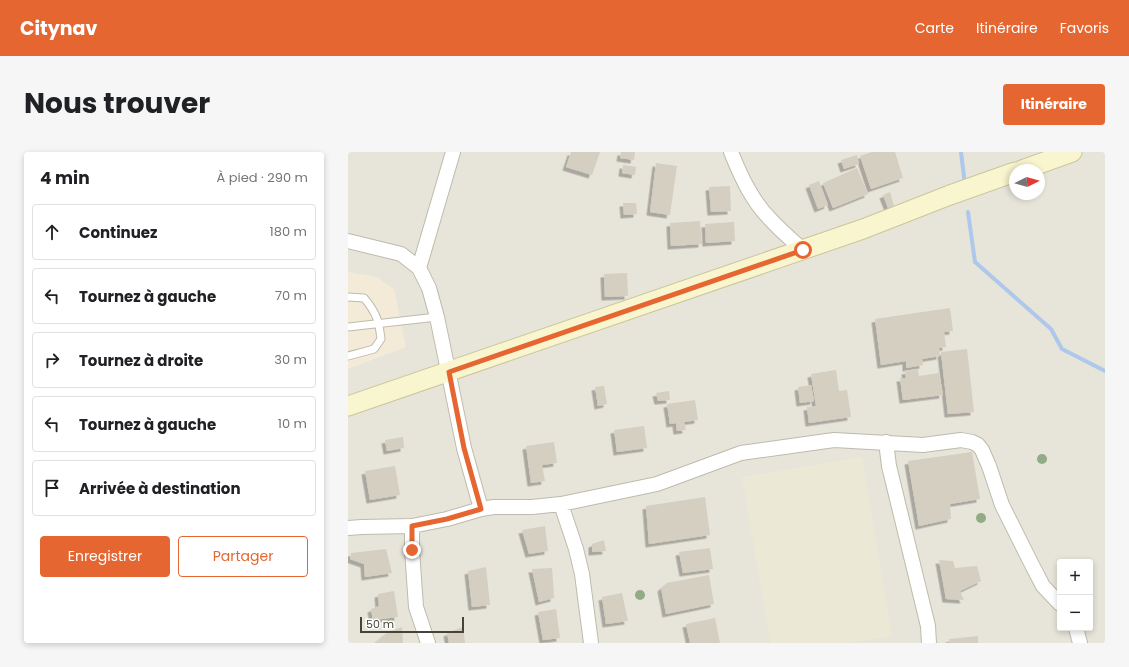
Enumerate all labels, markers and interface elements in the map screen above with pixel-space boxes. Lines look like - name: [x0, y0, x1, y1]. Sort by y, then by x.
- text: Citynav: [20, 15, 97, 42]
- text: Carte: [915, 18, 954, 38]
- text: Itinéraire: [976, 18, 1038, 38]
- text: Favoris: [1060, 18, 1109, 38]
- text: Nous trouver: [24, 84, 210, 123]
- button: Itinéraire: [1003, 84, 1105, 125]
- north arrow: [1009, 164, 1045, 200]
- text: 4 min: [40, 166, 90, 190]
- text: À pied · 290 m: [217, 168, 308, 187]
- icon: ahead: [41, 221, 63, 243]
- text: Continuez: [79, 222, 158, 243]
- text: 180 m: [270, 222, 307, 241]
- route start: [794, 241, 812, 259]
- icon: left: [41, 285, 63, 307]
- text: Tournez à gauche: [79, 286, 216, 307]
- text: 70 m: [275, 286, 307, 305]
- icon: right: [41, 349, 63, 371]
- text: Tournez à droite: [79, 350, 203, 371]
- text: 30 m: [274, 350, 307, 369]
- icon: left: [41, 413, 63, 435]
- text: Tournez à gauche: [79, 414, 216, 435]
- text: 10 m: [278, 414, 307, 433]
- icon: arrive: [41, 477, 63, 499]
- text: Arrivée à destination: [79, 478, 241, 499]
- button: Enregistrer: [40, 536, 170, 577]
- button: Partager: [178, 536, 308, 577]
- route end: [403, 541, 421, 559]
- map controls: [1057, 559, 1093, 631]
- button: +: [1057, 559, 1093, 595]
- button: −: [1057, 595, 1093, 631]
- scale bar: [360, 615, 464, 634]
- text: 50 m: [366, 616, 394, 632]

